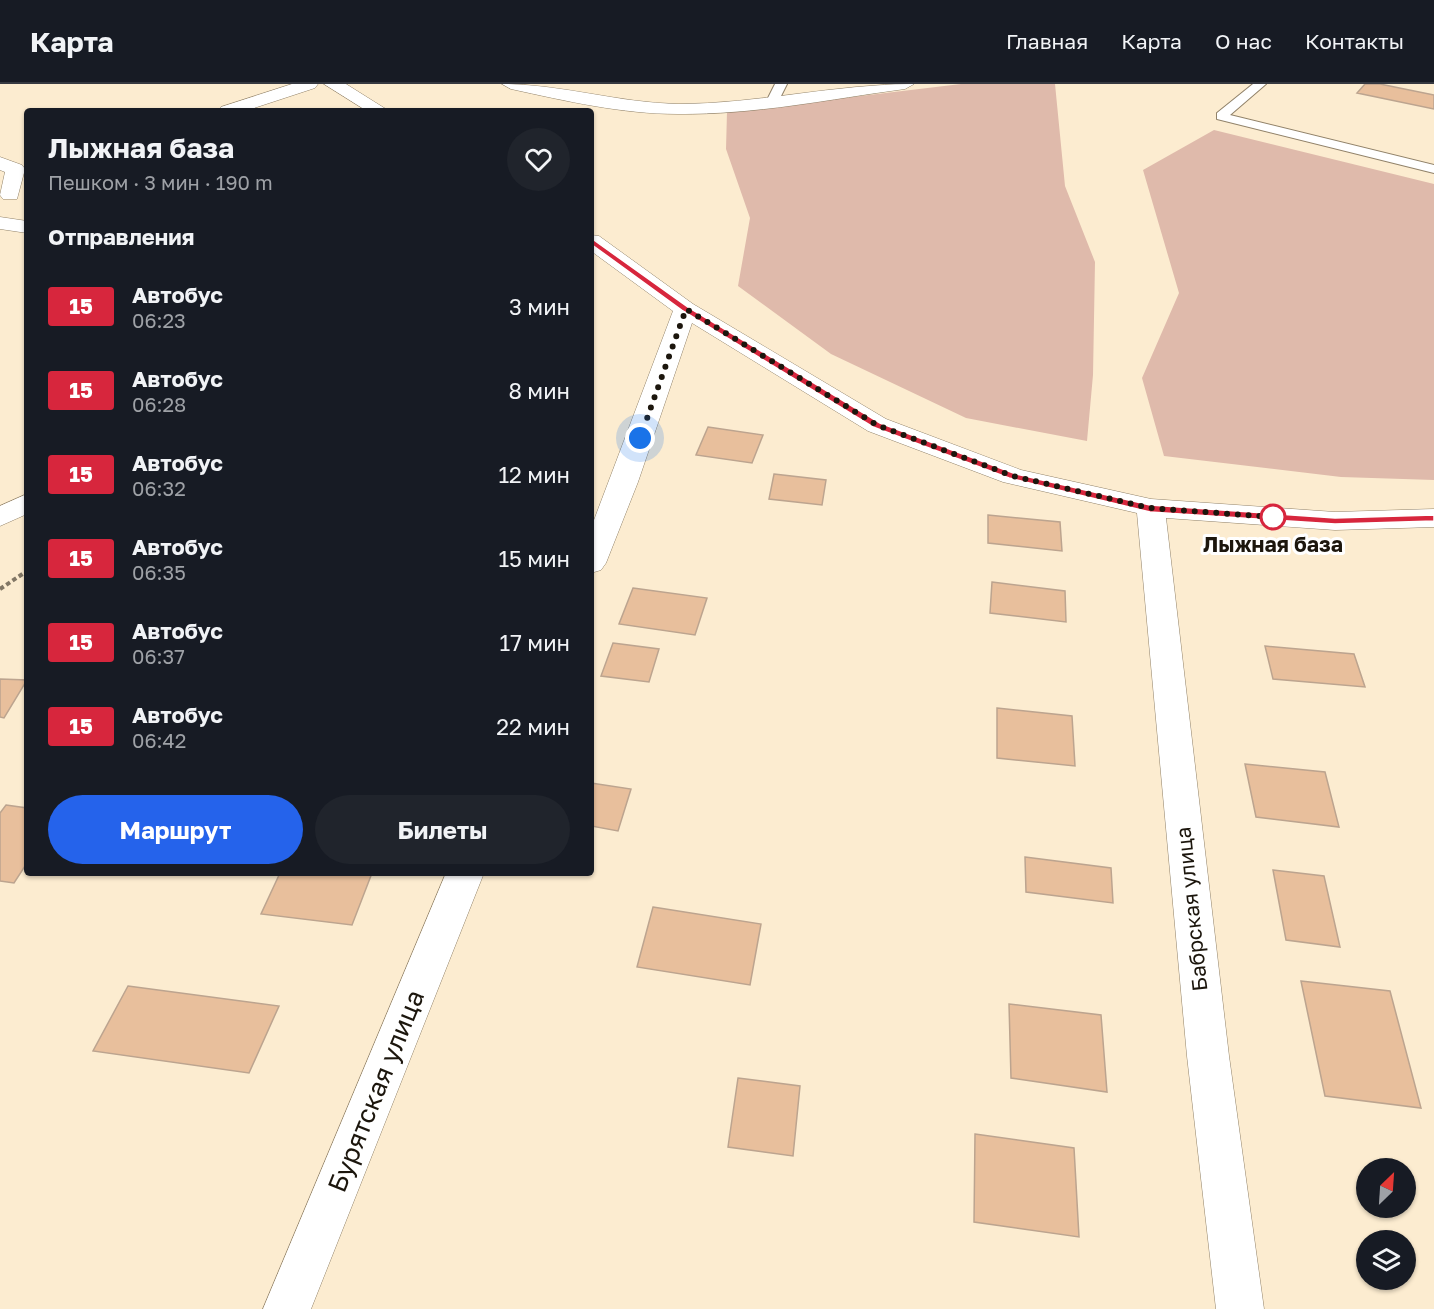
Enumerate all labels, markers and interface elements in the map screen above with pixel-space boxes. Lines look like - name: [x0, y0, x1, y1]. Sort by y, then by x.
- text: Карта: [30, 25, 114, 58]
- text: Главная: [1006, 28, 1088, 54]
- text: Карта: [1121, 28, 1182, 54]
- text: О нас: [1215, 28, 1272, 54]
- text: Контакты: [1305, 28, 1404, 54]
- button: heart: [507, 128, 570, 191]
- text: Лыжная база: [48, 131, 234, 164]
- text: Пешком · 3 мин · 190 m: [48, 170, 273, 194]
- text: Отправления: [48, 223, 194, 250]
- text: Автобус: [132, 281, 223, 308]
- text: 15: [69, 293, 93, 319]
- text: 3 мин: [509, 293, 570, 320]
- text: 06:23: [132, 308, 186, 332]
- text: Автобус: [132, 365, 223, 392]
- text: 15: [69, 377, 93, 403]
- text: 8 мин: [508, 377, 570, 404]
- text: 06:28: [132, 392, 186, 416]
- your location: [625, 423, 655, 453]
- text: Автобус: [132, 449, 223, 476]
- text: 15: [69, 461, 93, 487]
- text: 12 мин: [498, 461, 570, 488]
- text: 06:32: [132, 476, 186, 500]
- marker: Лыжная база: [1260, 504, 1286, 530]
- place label: Лыжная база: [1203, 531, 1343, 557]
- text: Автобус: [132, 533, 223, 560]
- text: 15: [69, 545, 93, 571]
- text: 15 мин: [498, 545, 570, 572]
- text: 06:35: [132, 560, 186, 584]
- text: Автобус: [132, 617, 223, 644]
- text: 15: [69, 629, 93, 655]
- text: 17 мин: [499, 629, 570, 656]
- text: 06:37: [132, 644, 185, 668]
- text: Автобус: [132, 701, 223, 728]
- text: 15: [69, 713, 93, 739]
- text: 22 мин: [496, 713, 570, 740]
- text: 06:42: [132, 728, 186, 752]
- button: Маршрут: [48, 795, 303, 864]
- button: Билеты: [315, 795, 570, 864]
- street label: Бабрская улица: [1169, 826, 1213, 993]
- street label: Бурятская улица: [321, 985, 430, 1196]
- north arrow: [1356, 1158, 1416, 1218]
- map controls: [1356, 1158, 1416, 1290]
- button: layers: [1356, 1230, 1416, 1290]

